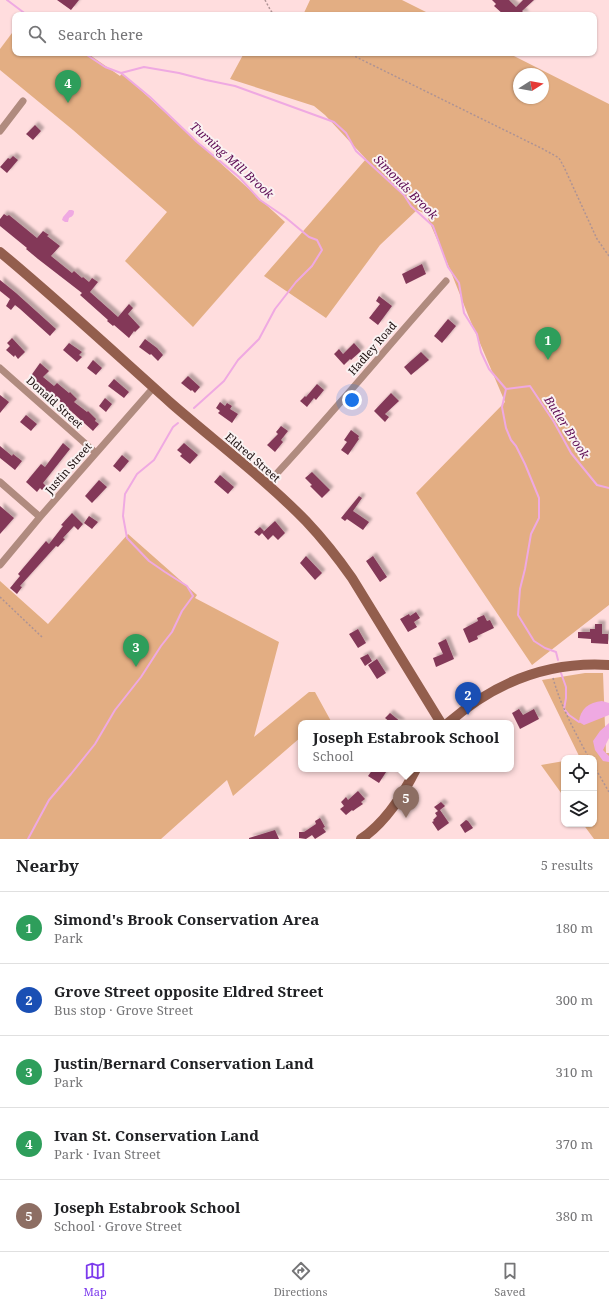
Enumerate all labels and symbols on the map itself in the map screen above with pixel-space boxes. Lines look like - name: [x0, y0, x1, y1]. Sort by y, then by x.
- north arrow: [513, 68, 549, 104]
- pin: 4: [55, 70, 81, 103]
- water label: Turning Mill Brook: [187, 118, 278, 203]
- water label: Simonds Brook: [370, 151, 443, 224]
- street label: Hadley Road: [345, 318, 400, 378]
- pin: 1: [535, 327, 561, 360]
- street label: Donald Street: [23, 373, 87, 432]
- your location: [342, 390, 362, 410]
- water label: Butler Brook: [540, 392, 594, 463]
- street label: Eldred Street: [222, 429, 284, 485]
- street label: Justin Street: [41, 439, 95, 498]
- pin: 3: [123, 634, 149, 667]
- pin: 2: [455, 682, 481, 715]
- pin: 5: [393, 785, 419, 818]

